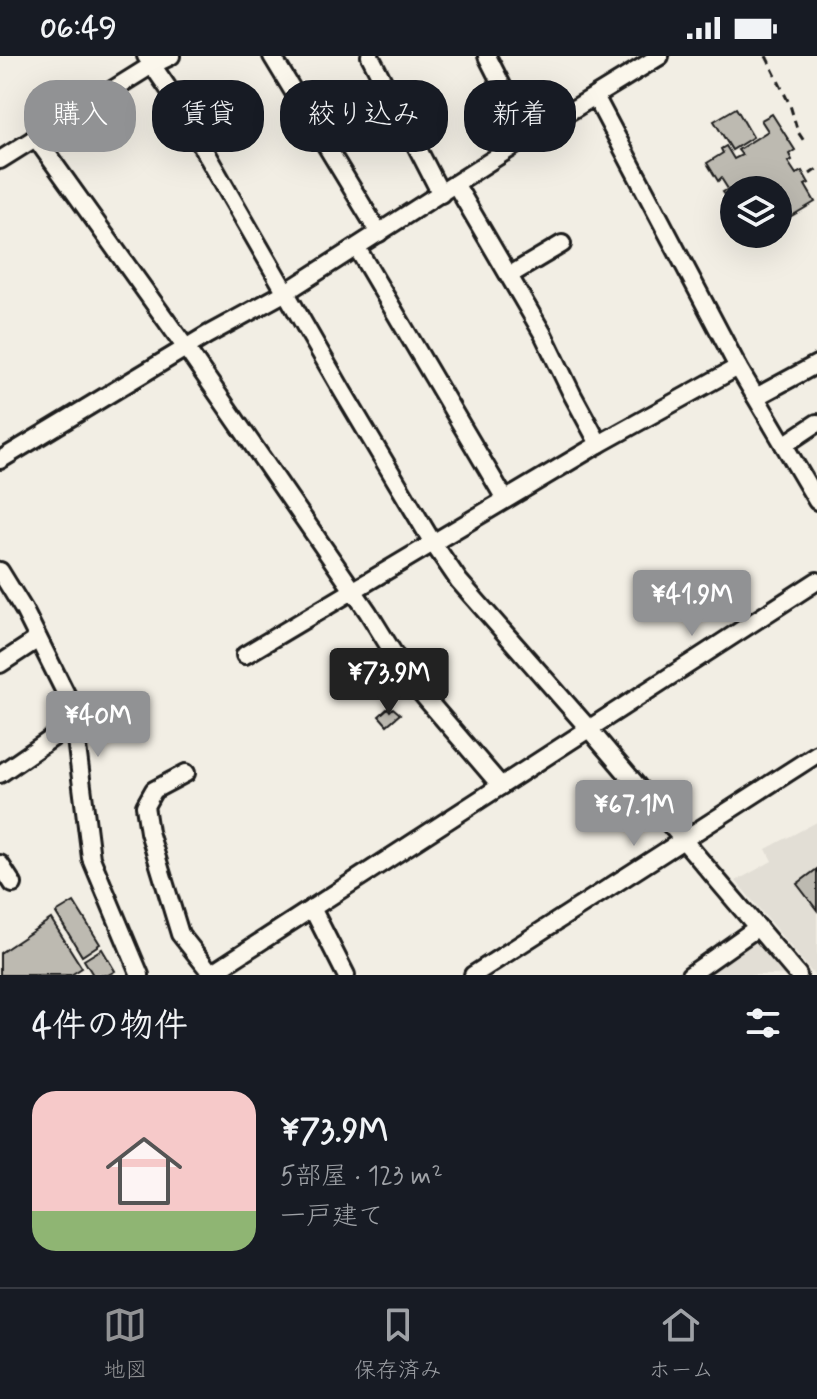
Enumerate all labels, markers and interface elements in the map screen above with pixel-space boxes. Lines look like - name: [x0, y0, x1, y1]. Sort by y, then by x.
- text: 06:49: [40, 9, 117, 48]
- chip: 購入: [24, 80, 136, 152]
- chip: 賃貸: [152, 80, 264, 152]
- chip: 絞り込み: [280, 80, 448, 152]
- chip: 新着: [464, 80, 576, 152]
- map controls: [720, 176, 792, 248]
- button: layers: [720, 176, 792, 248]
- pin: ¥41.9M: [627, 570, 757, 638]
- text: ¥41.9M: [651, 579, 733, 613]
- pin: ¥73.9M: [324, 648, 454, 716]
- text: ¥73.9M: [348, 657, 430, 691]
- pin: ¥40M: [51, 691, 145, 759]
- text: ¥40M: [64, 700, 132, 734]
- pin: ¥67.1M: [569, 780, 699, 848]
- text: ¥67.1M: [593, 789, 675, 823]
- icon: filters: [741, 1001, 785, 1045]
- text: 4件の物件: [32, 1004, 188, 1049]
- text: ¥73.9M: [280, 1109, 388, 1154]
- icon: home: [96, 1123, 192, 1219]
- text: 5部屋 · 123 m²: [280, 1160, 443, 1194]
- text: 一戸建て: [280, 1200, 384, 1234]
- tab: 地図: [103, 1303, 147, 1385]
- tab: 保存済み: [354, 1303, 442, 1385]
- tab: ホーム: [649, 1303, 714, 1385]

